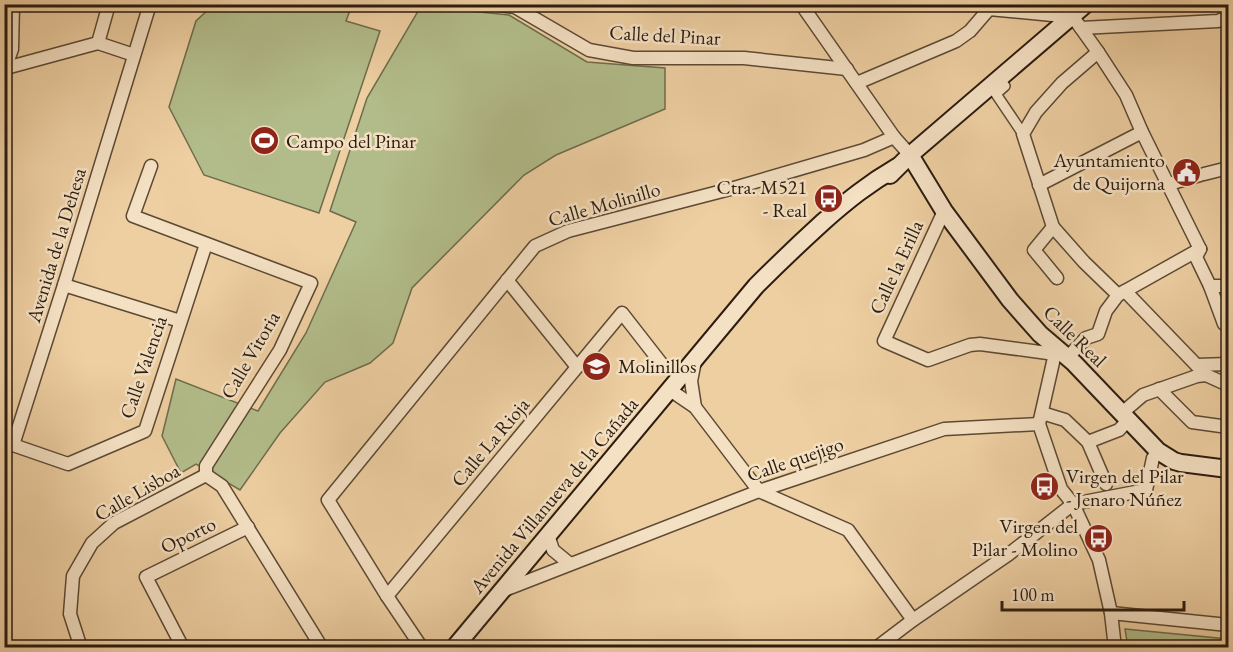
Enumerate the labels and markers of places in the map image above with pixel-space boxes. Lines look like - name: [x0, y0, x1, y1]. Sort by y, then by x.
- sports icon: Campo del Pinar: [249, 125, 281, 157]
- place label: Campo del Pinar: [286, 128, 416, 154]
- place label: Ayuntamiento de Quijorna: [1052, 147, 1165, 196]
- public building icon: Ayuntamiento de Quijorna: [1170, 156, 1202, 188]
- place label: Ctra. M521 - Real: [716, 174, 807, 223]
- bus stop icon: Ctra. M521 - Real: [812, 183, 844, 215]
- school or university icon: Molinillos: [581, 350, 613, 382]
- place label: Molinillos: [618, 353, 696, 379]
- place label: Virgen del Pilar - Jenaro Núñez: [1066, 463, 1184, 512]
- bus stop icon: Virgen del Pilar - Jenaro Núñez: [1029, 471, 1061, 503]
- place label: Virgen del Pilar - Molino: [972, 513, 1078, 562]
- bus stop icon: Virgen del Pilar - Molino: [1083, 522, 1115, 554]

